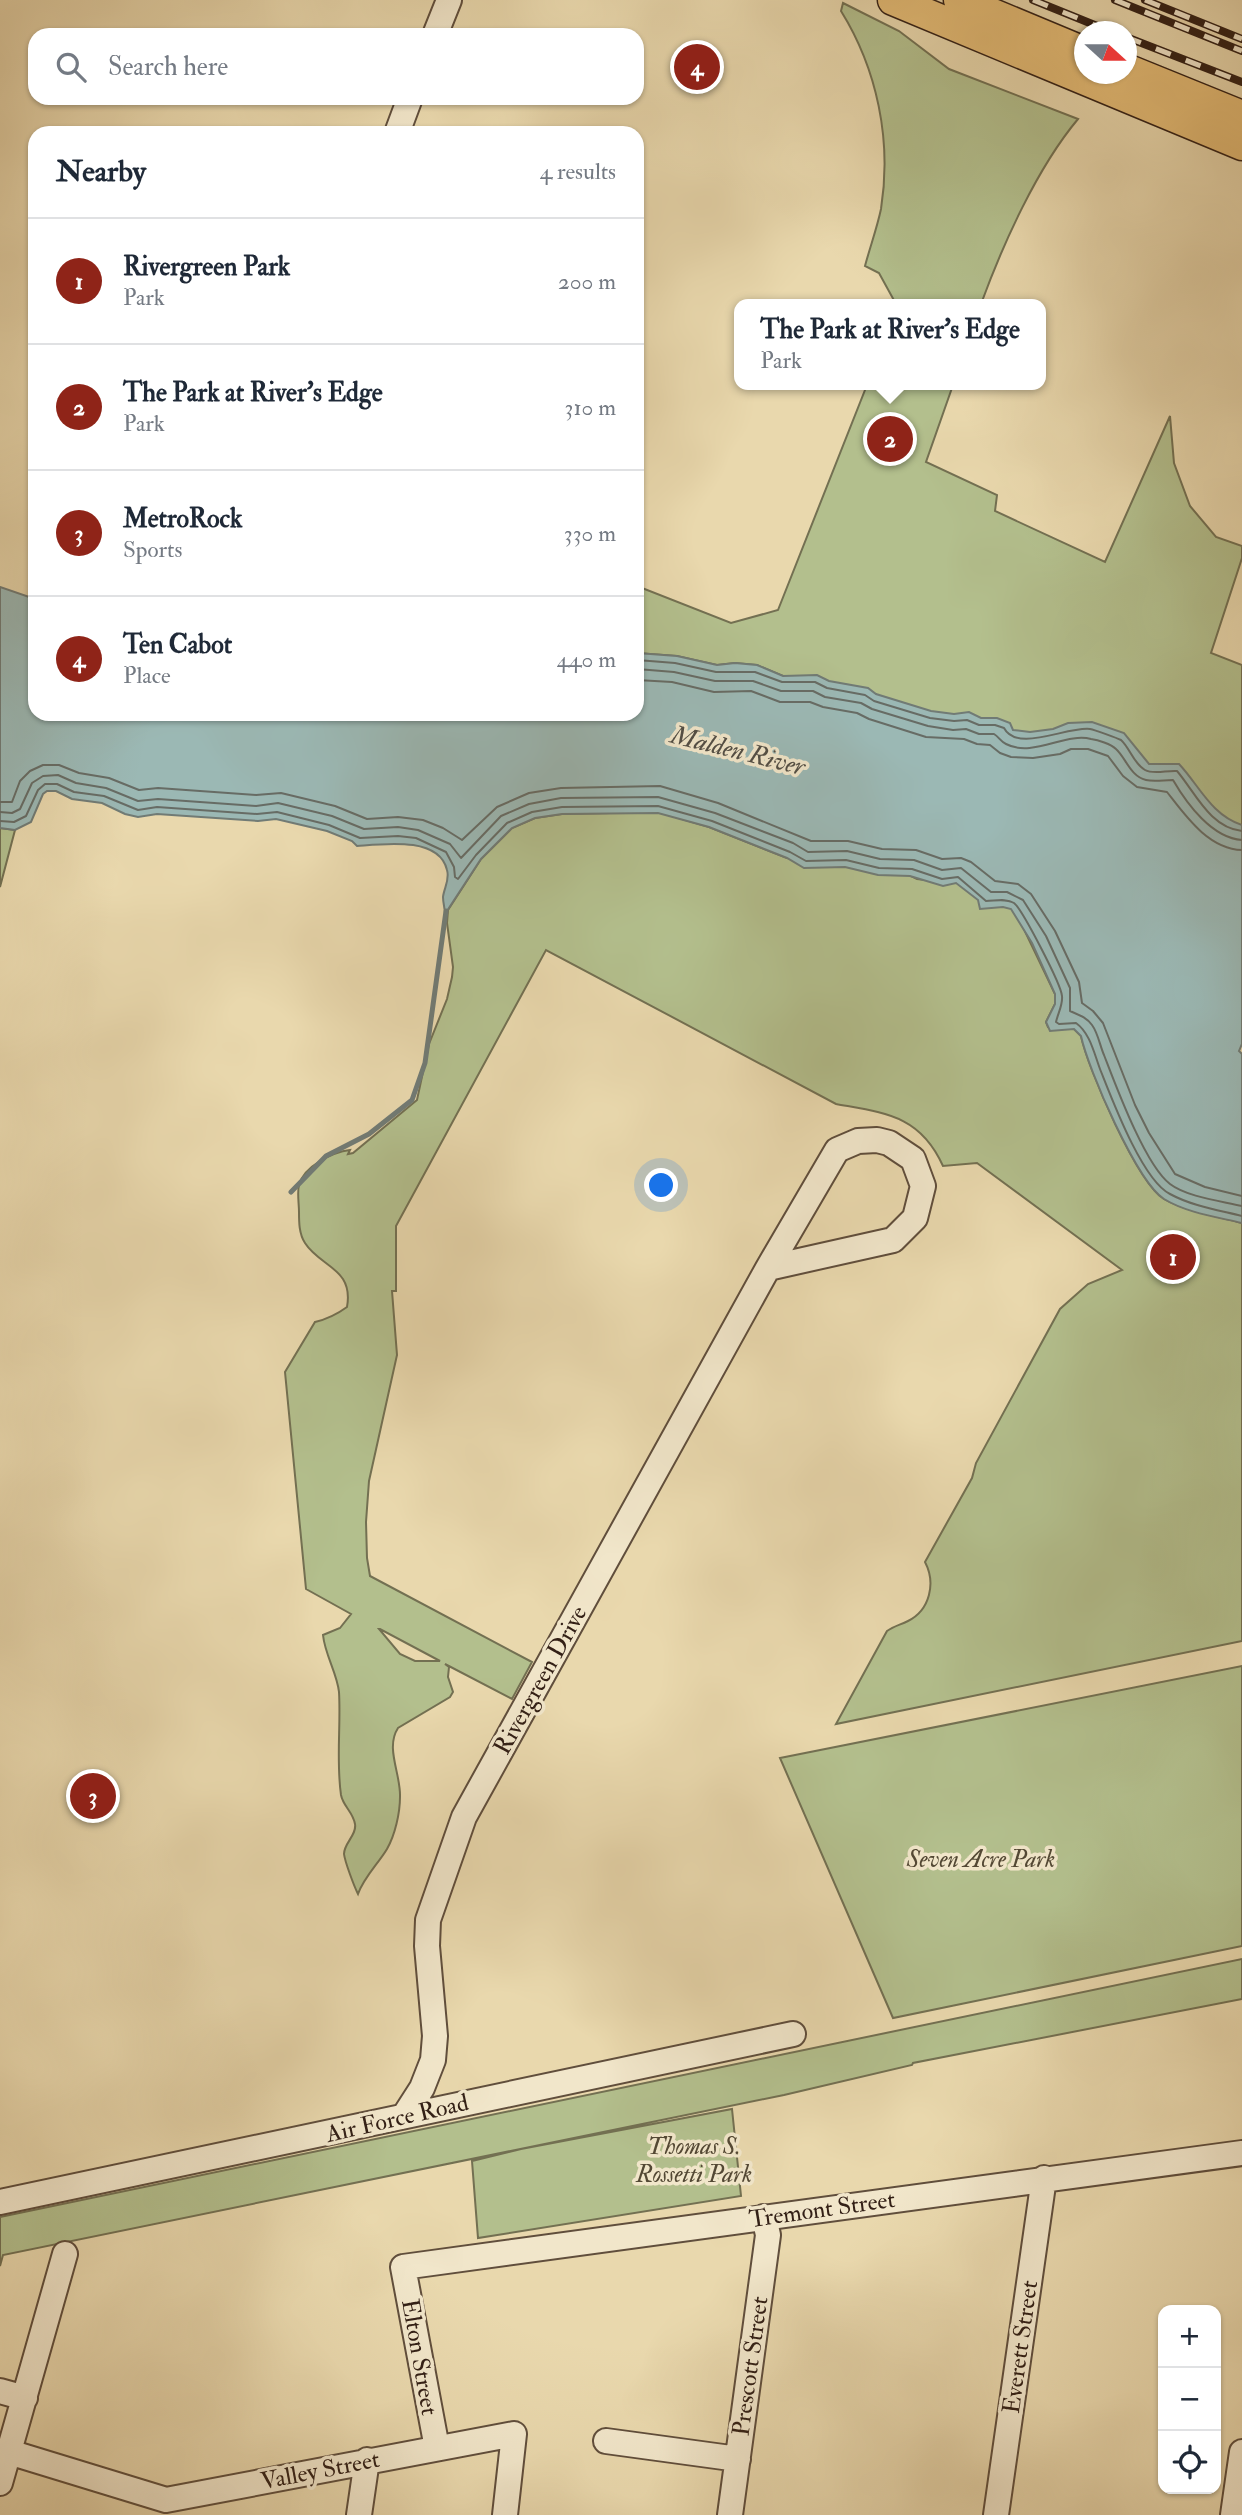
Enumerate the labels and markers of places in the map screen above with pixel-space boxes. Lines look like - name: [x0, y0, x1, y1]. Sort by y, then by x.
- pin: 4: [674, 41, 720, 93]
- pin: 2: [867, 413, 913, 465]
- pin: 1: [1150, 1231, 1196, 1283]
- pin: 3: [70, 1770, 116, 1822]

